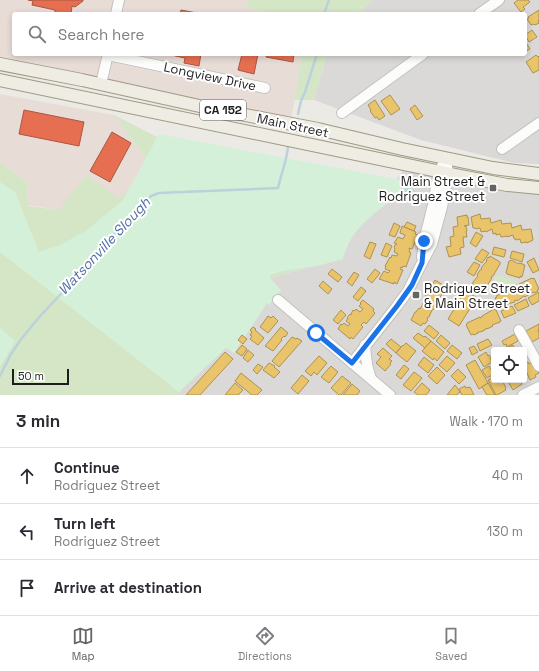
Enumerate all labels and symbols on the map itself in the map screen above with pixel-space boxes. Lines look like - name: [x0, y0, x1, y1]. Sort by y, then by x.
- street label: Longview Drive: [162, 58, 258, 95]
- road number: CA 152: [200, 100, 246, 120]
- street label: Main Street: [255, 110, 330, 141]
- place label: Main Street & Rodriguez Street: [379, 173, 485, 205]
- marker: Main Street & Rodriguez Street: [488, 183, 498, 193]
- water label: Watsonville Slough: [54, 193, 154, 299]
- route end: [415, 232, 433, 250]
- place label: Rodriguez Street & Main Street: [424, 280, 530, 312]
- marker: Rodriguez Street & Main Street: [411, 290, 421, 300]
- route start: [307, 324, 325, 342]
- scale bar: [12, 367, 69, 386]

